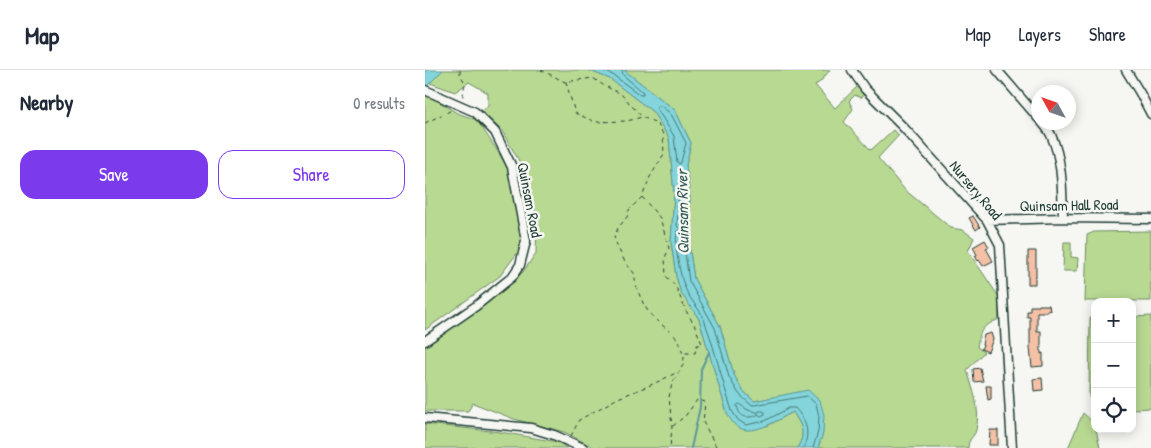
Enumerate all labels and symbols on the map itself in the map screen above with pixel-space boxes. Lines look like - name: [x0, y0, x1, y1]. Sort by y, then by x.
- north arrow: [1031, 85, 1076, 130]
- street label: Nursery Road: [945, 156, 1007, 224]
- street label: Quinsam Road: [512, 161, 548, 239]
- water label: Quinsam River: [670, 168, 694, 254]
- street label: Quinsam Hall Road: [1019, 194, 1119, 216]

